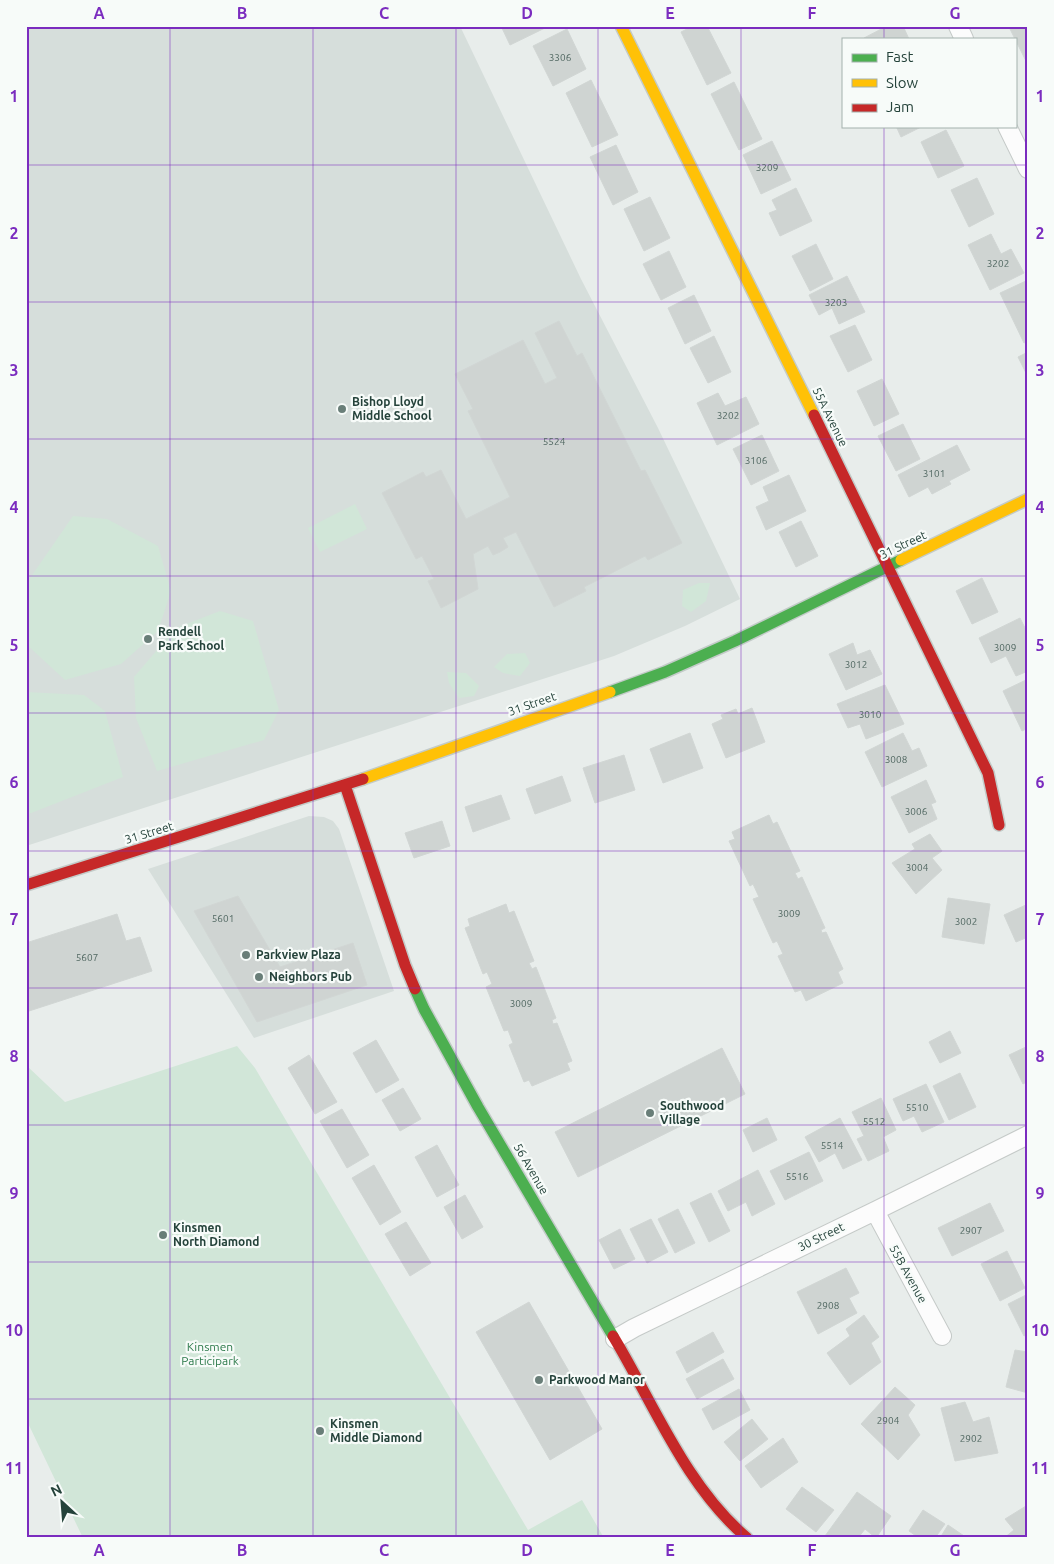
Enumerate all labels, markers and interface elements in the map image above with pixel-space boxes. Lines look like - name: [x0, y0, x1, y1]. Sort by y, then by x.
- text: A: [93, 4, 105, 22]
- text: B: [237, 4, 247, 22]
- text: C: [379, 4, 389, 22]
- text: D: [521, 4, 533, 22]
- text: E: [665, 4, 675, 22]
- text: F: [808, 4, 817, 22]
- text: G: [949, 4, 961, 22]
- legend: [842, 38, 1016, 128]
- text: Fast: [886, 48, 914, 65]
- house number: 3306: [549, 52, 572, 63]
- text: Slow: [886, 74, 919, 91]
- text: 1: [9, 87, 19, 105]
- text: 1: [1035, 87, 1045, 105]
- text: Jam: [886, 98, 914, 115]
- house number: 3209: [756, 162, 778, 173]
- text: 2: [9, 224, 19, 242]
- text: 2: [1035, 224, 1045, 242]
- house number: 3202: [987, 258, 1009, 269]
- house number: 3203: [825, 297, 847, 308]
- text: 3: [9, 361, 19, 379]
- text: 3: [1035, 361, 1045, 379]
- street label: 55A Avenue: [810, 385, 850, 449]
- place label: Bishop Lloyd Middle School: [352, 395, 432, 422]
- marker: Bishop Lloyd Middle School: [336, 403, 348, 415]
- house number: 3202: [717, 410, 739, 421]
- house number: 5524: [543, 436, 566, 447]
- house number: 3106: [745, 455, 768, 466]
- house number: 3101: [923, 468, 945, 479]
- text: 4: [9, 498, 19, 516]
- text: 4: [1035, 498, 1045, 516]
- street label: 31 Street: [877, 528, 928, 561]
- place label: Rendell Park School: [158, 625, 225, 652]
- marker: Rendell Park School: [142, 633, 154, 645]
- text: 5: [9, 636, 19, 654]
- text: 5: [1035, 636, 1045, 654]
- house number: 3009: [994, 642, 1016, 653]
- house number: 3012: [845, 659, 867, 670]
- street label: 31 Street: [506, 689, 558, 718]
- house number: 3010: [859, 709, 882, 720]
- house number: 3008: [885, 754, 908, 765]
- text: 6: [9, 773, 19, 791]
- text: 6: [1035, 773, 1045, 791]
- house number: 3006: [905, 806, 928, 817]
- street label: 31 Street: [123, 819, 175, 846]
- house number: 3004: [906, 862, 929, 873]
- house number: 3009: [778, 908, 800, 919]
- text: 7: [9, 910, 19, 928]
- text: 7: [1035, 910, 1045, 928]
- house number: 5601: [212, 913, 234, 924]
- house number: 3002: [955, 916, 977, 927]
- place label: Parkview Plaza: [256, 948, 341, 961]
- marker: Parkview Plaza: [240, 949, 252, 961]
- house number: 5607: [76, 952, 98, 963]
- place label: Neighbors Pub: [269, 970, 352, 983]
- marker: Neighbors Pub: [253, 971, 265, 983]
- house number: 3009: [510, 998, 532, 1009]
- text: 8: [9, 1047, 19, 1065]
- text: 8: [1035, 1047, 1045, 1065]
- place label: Southwood Village: [660, 1099, 724, 1126]
- house number: 5510: [906, 1102, 929, 1113]
- marker: Southwood Village: [644, 1107, 656, 1119]
- house number: 5512: [863, 1116, 885, 1127]
- house number: 5514: [821, 1140, 844, 1151]
- street label: 56 Avenue: [512, 1141, 551, 1197]
- house number: 5516: [786, 1171, 809, 1182]
- text: 9: [9, 1184, 19, 1202]
- text: 9: [1035, 1184, 1045, 1202]
- street label: 30 Street: [796, 1220, 846, 1253]
- place label: Kinsmen North Diamond: [173, 1221, 260, 1248]
- house number: 2907: [960, 1225, 982, 1236]
- marker: Kinsmen North Diamond: [157, 1229, 169, 1241]
- street label: 55B Avenue: [887, 1242, 930, 1305]
- house number: 2908: [817, 1300, 840, 1311]
- text: 10: [5, 1321, 23, 1339]
- text: 10: [1031, 1321, 1049, 1339]
- park label: Kinsmen Participark: [181, 1340, 239, 1367]
- place label: Parkwood Manor: [549, 1373, 645, 1386]
- marker: Parkwood Manor: [533, 1374, 545, 1386]
- house number: 2904: [877, 1415, 900, 1426]
- place label: Kinsmen Middle Diamond: [330, 1417, 422, 1444]
- marker: Kinsmen Middle Diamond: [314, 1425, 326, 1437]
- house number: 2902: [960, 1433, 982, 1444]
- text: 11: [5, 1459, 23, 1477]
- text: 11: [1031, 1459, 1049, 1477]
- north arrow: [38, 1476, 88, 1526]
- text: N: [48, 1481, 65, 1500]
- text: A: [93, 1541, 105, 1559]
- text: B: [237, 1541, 247, 1559]
- text: C: [379, 1541, 389, 1559]
- text: D: [521, 1541, 533, 1559]
- text: E: [665, 1541, 675, 1559]
- text: F: [808, 1541, 817, 1559]
- text: G: [949, 1541, 961, 1559]

